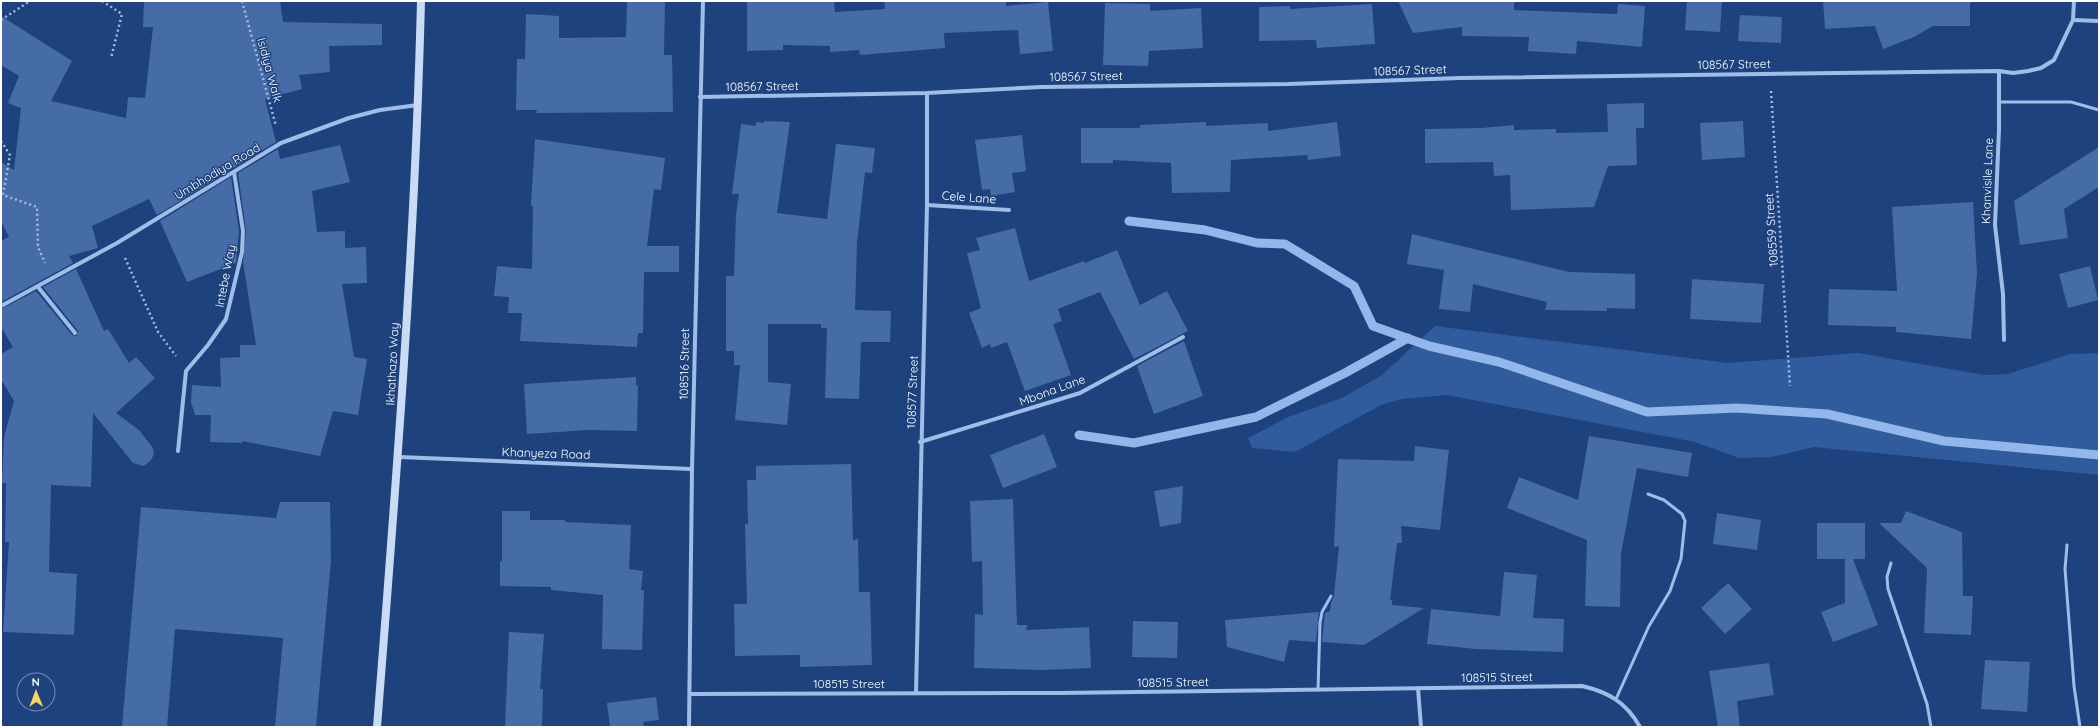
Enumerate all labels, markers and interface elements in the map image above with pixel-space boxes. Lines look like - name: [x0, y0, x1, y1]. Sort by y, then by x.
- street label: Isidiya Walk: [254, 36, 286, 104]
- street label: 108567 Street: [1697, 56, 1771, 72]
- street label: 108567 Street: [1373, 61, 1447, 79]
- street label: 108567 Street: [1049, 68, 1123, 84]
- street label: 108567 Street: [725, 78, 799, 94]
- street label: Khanvisile Lane: [1978, 137, 1996, 224]
- street label: Umbhodiya Road: [171, 139, 263, 203]
- street label: Cele Lane: [941, 188, 997, 206]
- street label: 108559 Street: [1761, 193, 1781, 267]
- street label: Intebe Way: [212, 243, 238, 309]
- street label: Ikhathazo Way: [382, 322, 402, 406]
- street label: 108516 Street: [676, 328, 692, 400]
- street label: 108577 Street: [903, 355, 921, 429]
- street label: Mbona Lane: [1017, 371, 1087, 409]
- street label: Khanyeza Road: [501, 444, 591, 462]
- street label: 108515 Street: [1461, 669, 1533, 685]
- north arrow: [16, 672, 56, 712]
- street label: 108515 Street: [1137, 674, 1209, 690]
- text: N: [32, 675, 40, 689]
- street label: 108515 Street: [813, 676, 885, 691]

